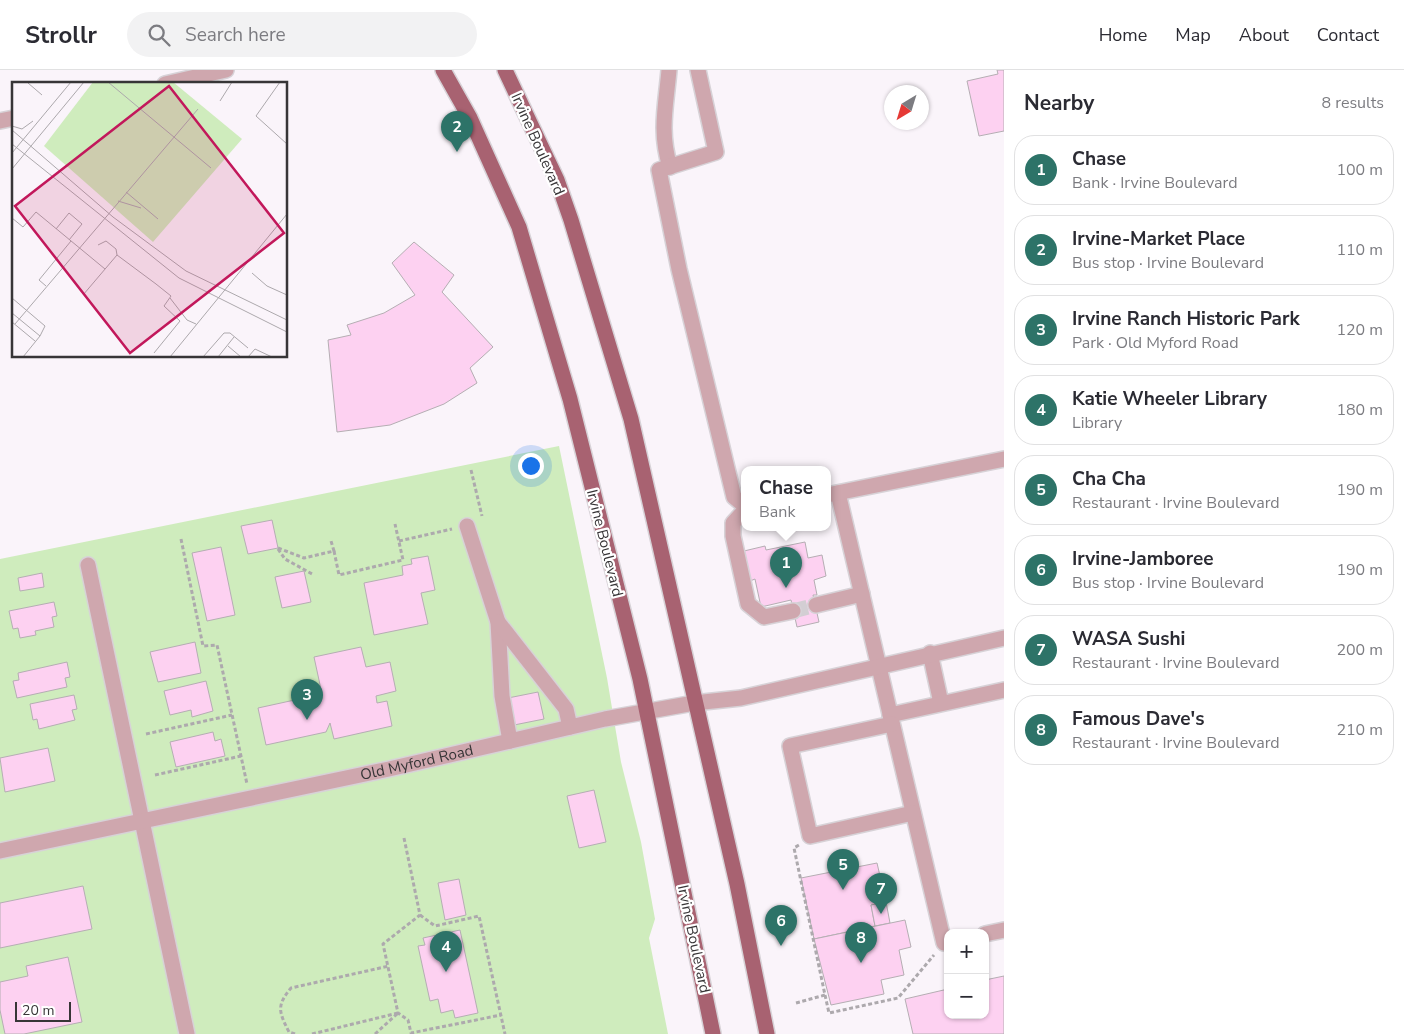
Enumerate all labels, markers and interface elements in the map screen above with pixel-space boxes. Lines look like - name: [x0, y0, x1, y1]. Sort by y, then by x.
- search box: [127, 12, 477, 57]
- text: Strollr: [25, 19, 97, 51]
- icon: search: [145, 21, 173, 49]
- text: Search here: [185, 22, 286, 48]
- text: Home: [1099, 23, 1147, 47]
- text: Map: [1175, 23, 1211, 47]
- text: About: [1239, 23, 1289, 47]
- text: Contact: [1317, 23, 1379, 47]
- inset map: [12, 82, 288, 358]
- north arrow: [884, 85, 929, 130]
- text: Nearby: [1024, 89, 1094, 117]
- street label: Irvine Boulevard: [507, 90, 569, 198]
- text: 8 results: [1322, 92, 1384, 114]
- pin: 2: [441, 111, 473, 152]
- text: Chase: [1072, 146, 1126, 172]
- text: 1: [1036, 159, 1046, 181]
- text: 100 m: [1336, 159, 1383, 181]
- text: Bank · Irvine Boulevard: [1072, 172, 1238, 194]
- text: Irvine-Market Place: [1072, 226, 1245, 252]
- text: 2: [1036, 239, 1046, 261]
- text: 110 m: [1336, 239, 1383, 261]
- text: Bus stop · Irvine Boulevard: [1072, 252, 1264, 274]
- text: Irvine Ranch Historic Park: [1072, 306, 1300, 332]
- text: 3: [1036, 319, 1046, 341]
- text: 120 m: [1336, 319, 1383, 341]
- text: Park · Old Myford Road: [1072, 332, 1239, 354]
- text: Katie Wheeler Library: [1072, 386, 1267, 412]
- text: 4: [1036, 399, 1046, 421]
- text: 180 m: [1336, 399, 1383, 421]
- text: Library: [1072, 412, 1122, 434]
- your location: [518, 453, 544, 479]
- popup: [741, 466, 831, 531]
- text: Cha Cha: [1072, 466, 1146, 492]
- text: Chase: [759, 475, 813, 501]
- text: 5: [1036, 479, 1046, 501]
- text: 190 m: [1336, 479, 1383, 501]
- street label: Irvine Boulevard: [582, 487, 628, 599]
- text: Restaurant · Irvine Boulevard: [1072, 492, 1280, 514]
- text: Bank: [759, 501, 795, 523]
- text: Irvine-Jamboree: [1072, 546, 1214, 572]
- pin: 1: [770, 547, 802, 588]
- text: 6: [1036, 559, 1046, 581]
- text: 190 m: [1336, 559, 1383, 581]
- text: Bus stop · Irvine Boulevard: [1072, 572, 1264, 594]
- text: WASA Sushi: [1072, 626, 1185, 652]
- text: 7: [1036, 639, 1046, 661]
- text: 200 m: [1336, 639, 1383, 661]
- text: Restaurant · Irvine Boulevard: [1072, 652, 1280, 674]
- pin: 3: [291, 679, 323, 720]
- text: Famous Dave's: [1072, 706, 1204, 732]
- text: 8: [1036, 719, 1046, 741]
- text: 210 m: [1336, 719, 1383, 741]
- text: Restaurant · Irvine Boulevard: [1072, 732, 1280, 754]
- street label: Old Myford Road: [358, 740, 475, 785]
- pin: 5: [827, 849, 859, 890]
- pin: 7: [865, 873, 897, 914]
- street label: Irvine Boulevard: [673, 883, 715, 995]
- pin: 6: [765, 905, 797, 946]
- pin: 8: [845, 922, 877, 963]
- map controls: [944, 929, 989, 1019]
- button: +: [944, 929, 989, 974]
- pin: 4: [430, 931, 462, 972]
- button: −: [944, 974, 989, 1019]
- scale bar: [15, 999, 71, 1022]
- text: 20 m: [22, 1001, 54, 1020]

